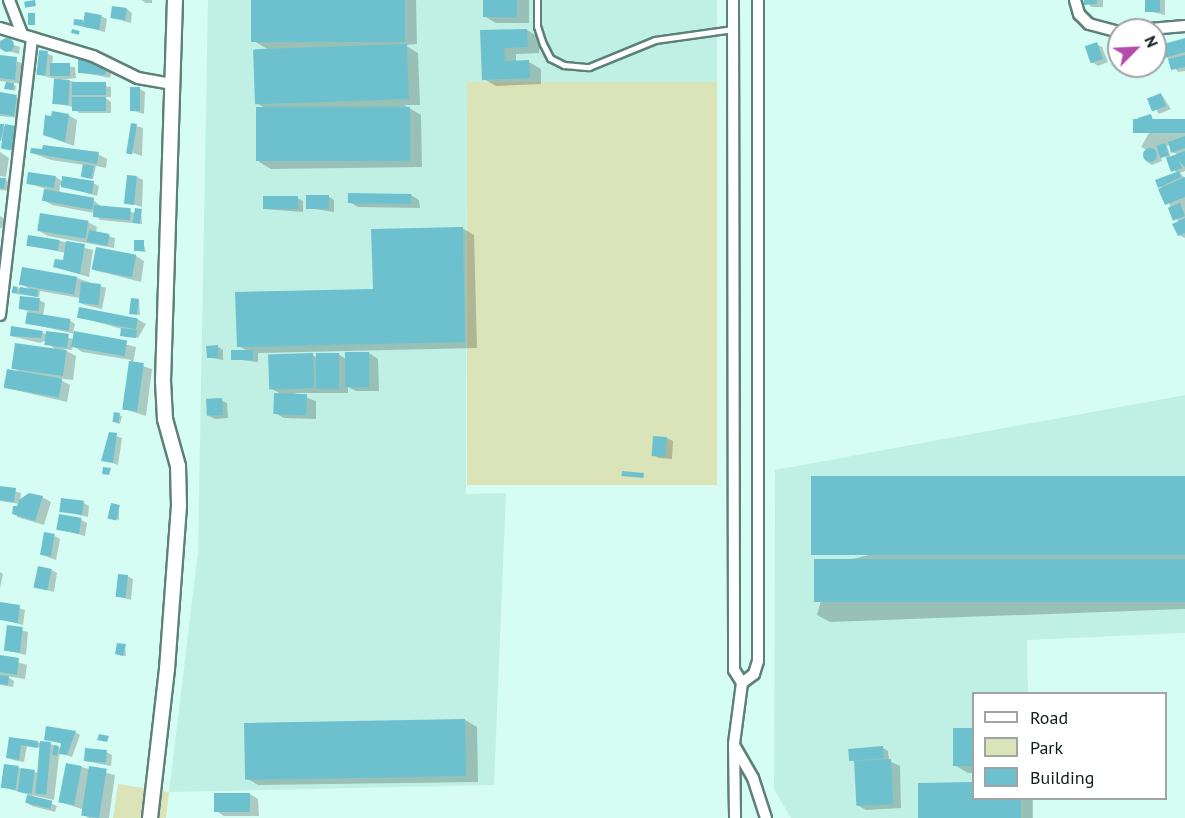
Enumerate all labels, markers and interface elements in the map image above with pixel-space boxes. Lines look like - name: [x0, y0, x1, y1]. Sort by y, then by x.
- north arrow: [1107, 18, 1167, 78]
- text: N: [1140, 33, 1163, 50]
- legend: [972, 692, 1167, 800]
- text: Road: [1030, 706, 1068, 729]
- text: Park: [1030, 736, 1063, 759]
- text: Building: [1030, 766, 1094, 789]

